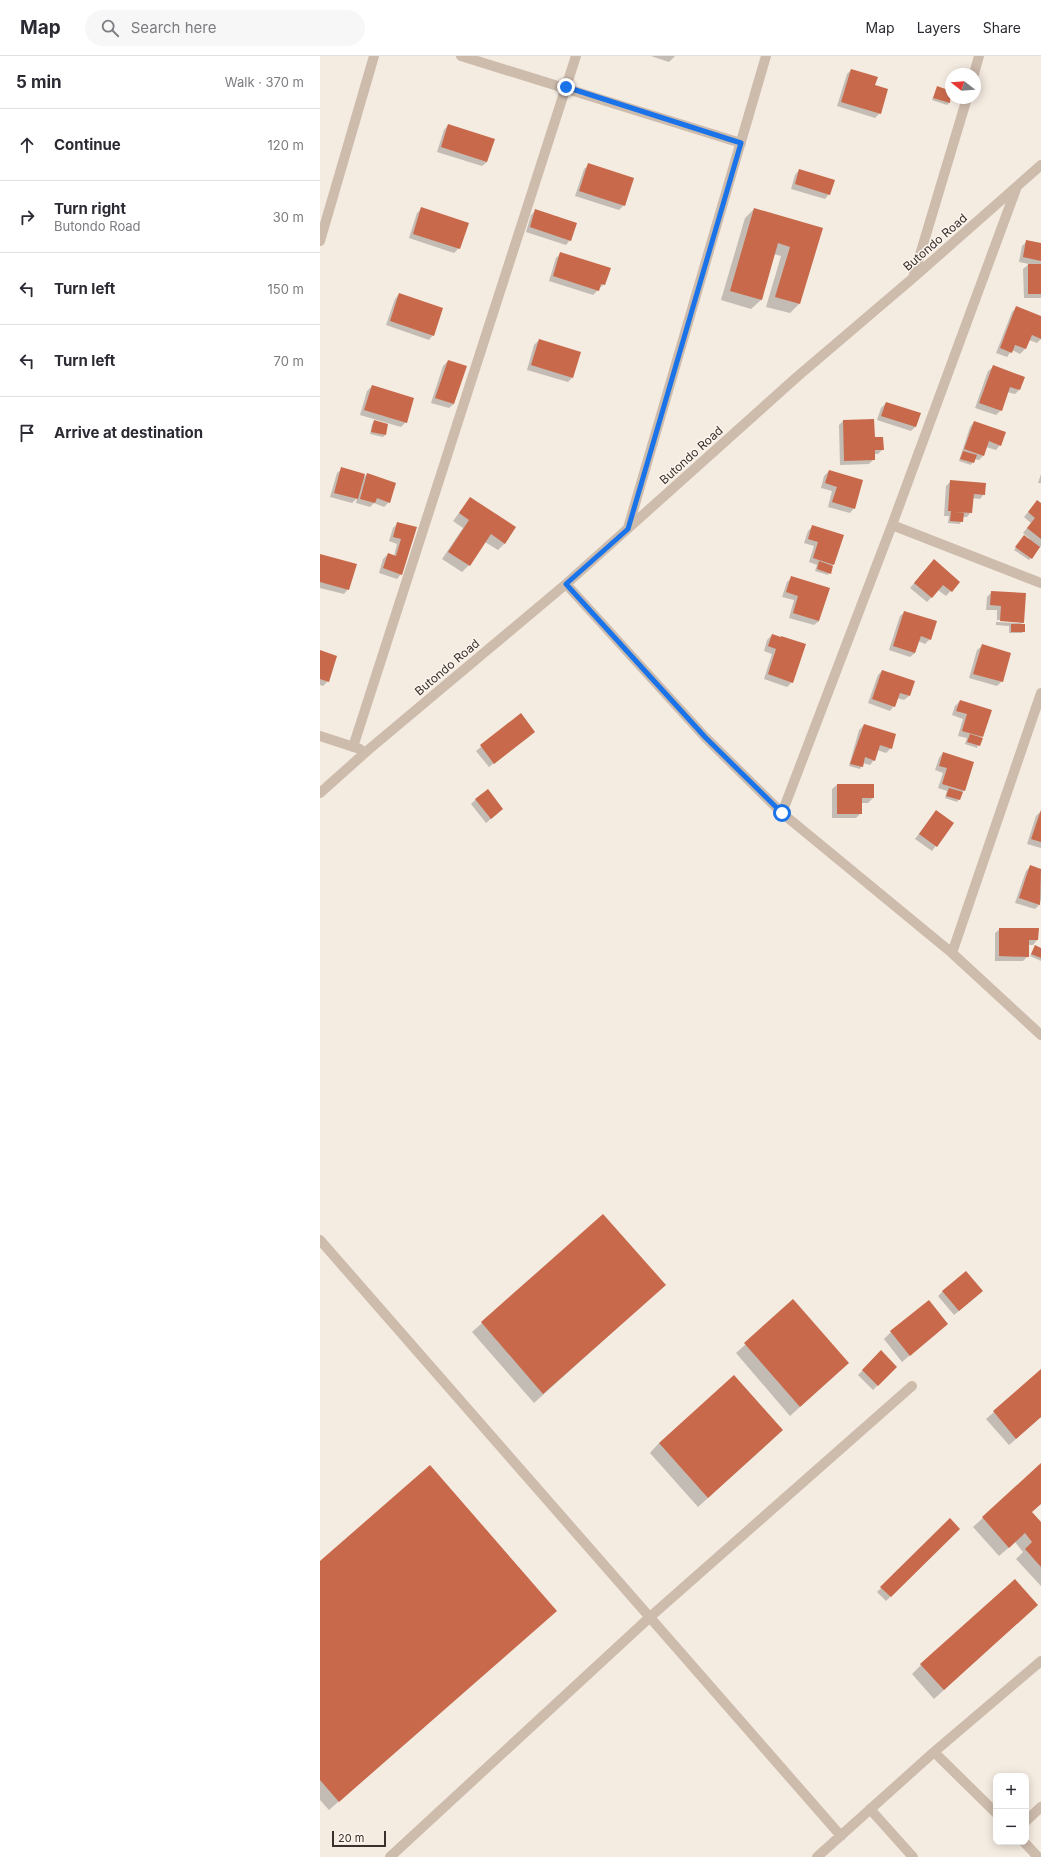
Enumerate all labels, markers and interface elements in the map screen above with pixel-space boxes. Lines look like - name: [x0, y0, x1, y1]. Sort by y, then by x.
- search box: [85, 10, 365, 46]
- text: Map: [20, 16, 61, 39]
- icon: search: [99, 17, 121, 39]
- text: Search here: [131, 18, 216, 37]
- text: Map: [866, 19, 895, 36]
- text: Layers: [917, 19, 961, 36]
- text: Share: [983, 19, 1021, 36]
- north arrow: [945, 68, 981, 104]
- text: 5 min: [16, 72, 62, 92]
- text: Walk · 370 m: [225, 74, 304, 90]
- route end: [557, 78, 575, 96]
- icon: ahead: [16, 134, 38, 156]
- text: Continue: [54, 135, 121, 154]
- text: 120 m: [268, 137, 304, 153]
- text: Turn right: [54, 199, 126, 218]
- icon: right: [16, 206, 38, 228]
- text: 30 m: [273, 209, 304, 225]
- street label: Butondo Road: [900, 210, 970, 274]
- text: Butondo Road: [54, 218, 141, 234]
- icon: left: [16, 278, 38, 300]
- text: Turn left: [54, 279, 115, 298]
- text: 150 m: [268, 281, 304, 297]
- icon: left: [16, 350, 38, 372]
- text: Turn left: [54, 351, 115, 370]
- text: 70 m: [274, 353, 304, 369]
- icon: arrive: [16, 422, 38, 444]
- text: Arrive at destination: [54, 423, 203, 442]
- street label: Butondo Road: [656, 423, 726, 487]
- street label: Butondo Road: [412, 636, 482, 698]
- route start: [773, 804, 791, 822]
- map controls: [993, 1773, 1029, 1845]
- button: +: [993, 1773, 1029, 1809]
- button: −: [993, 1809, 1029, 1845]
- scale bar: [332, 1829, 386, 1848]
- text: 20 m: [338, 1831, 364, 1845]

